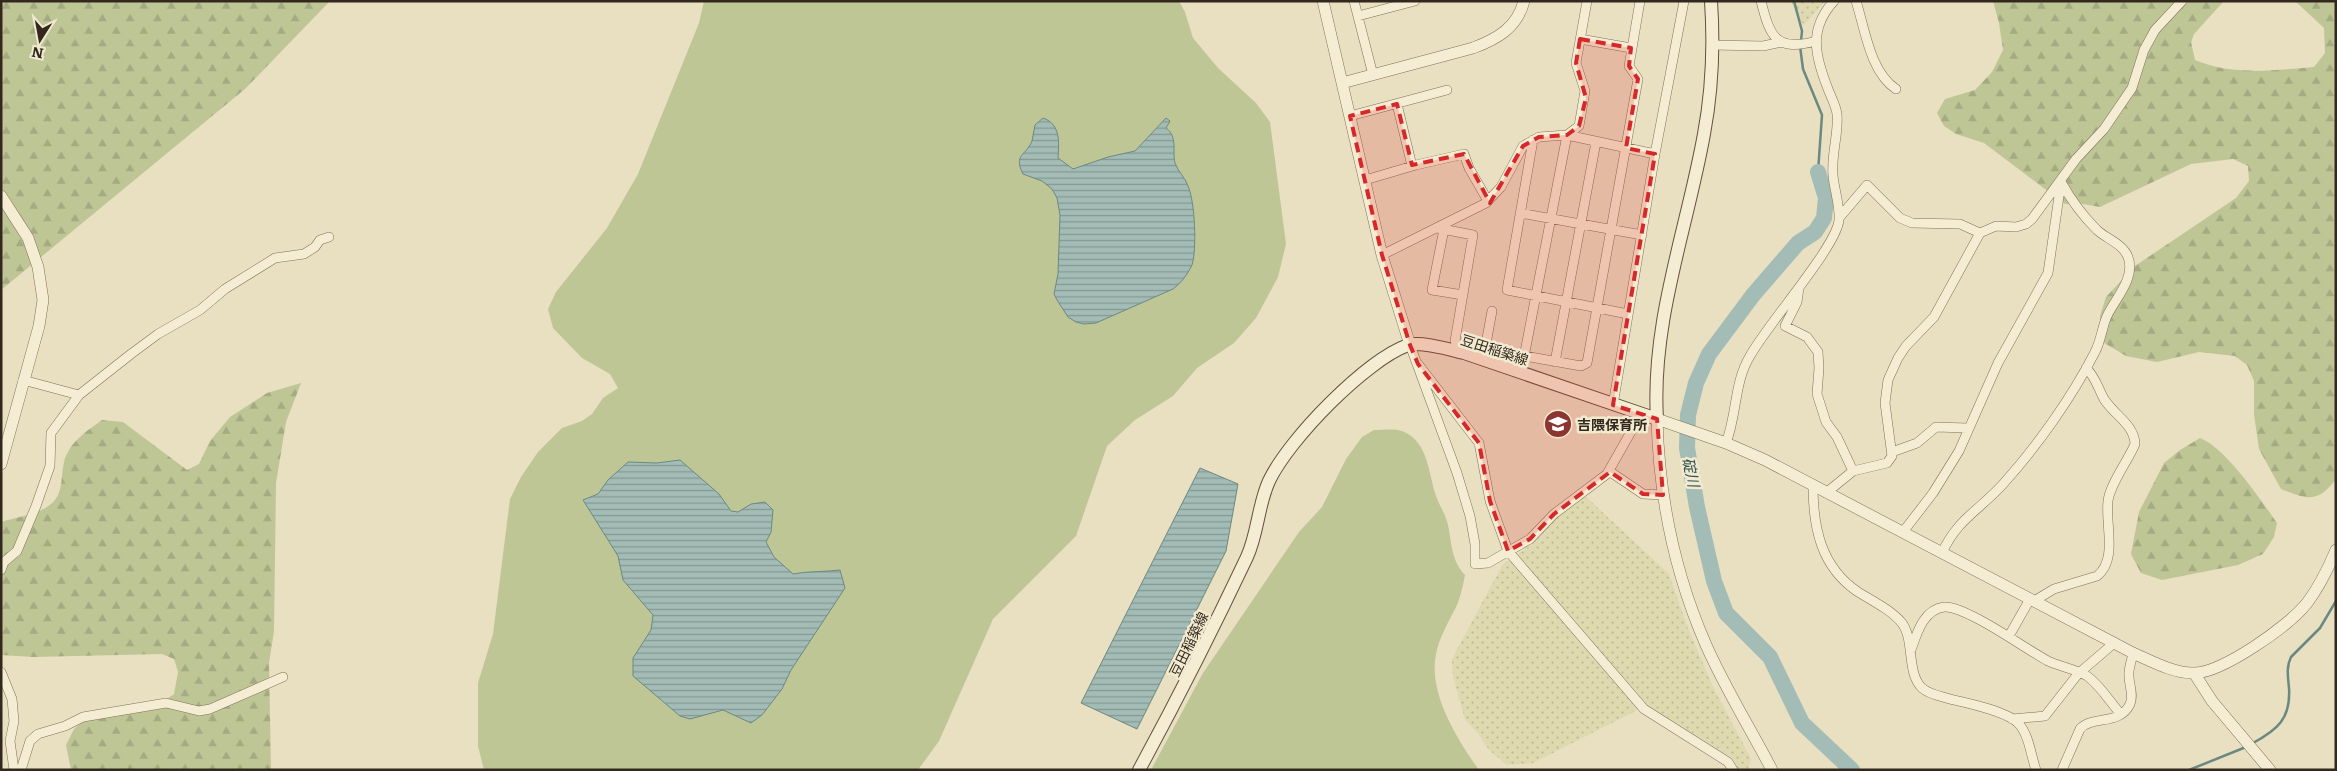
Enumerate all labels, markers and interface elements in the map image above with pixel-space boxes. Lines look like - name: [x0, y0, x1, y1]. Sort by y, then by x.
- north arrow: [15, 15, 65, 65]
- text: N: [29, 43, 45, 65]
- street label: 豆田稲築線: [1459, 329, 1531, 369]
- school or university icon: 吉隈保育所: [1543, 409, 1573, 439]
- place label: 吉隈保育所: [1577, 414, 1647, 434]
- water label: 碇川: [1678, 455, 1707, 491]
- street label: 豆田稲築線: [1164, 608, 1212, 680]

